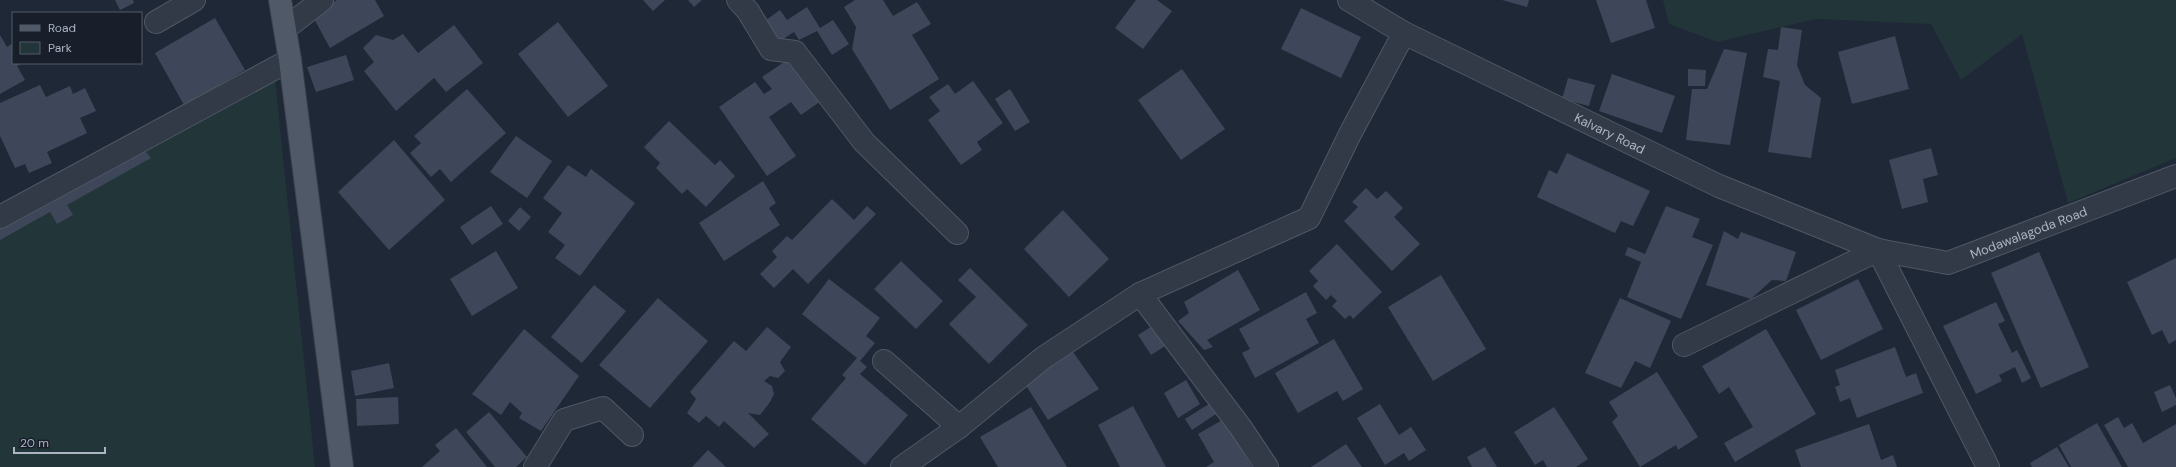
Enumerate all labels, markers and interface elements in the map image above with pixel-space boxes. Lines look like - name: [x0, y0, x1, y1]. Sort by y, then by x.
- legend: [12, 12, 142, 64]
- text: Road: [48, 20, 76, 36]
- text: Park: [48, 40, 72, 56]
- street label: Kalvary Road: [1571, 109, 1648, 158]
- street label: Modawalagoda Road: [1968, 203, 2090, 263]
- scale bar: [14, 429, 105, 455]
- text: 20 m: [20, 435, 49, 451]

